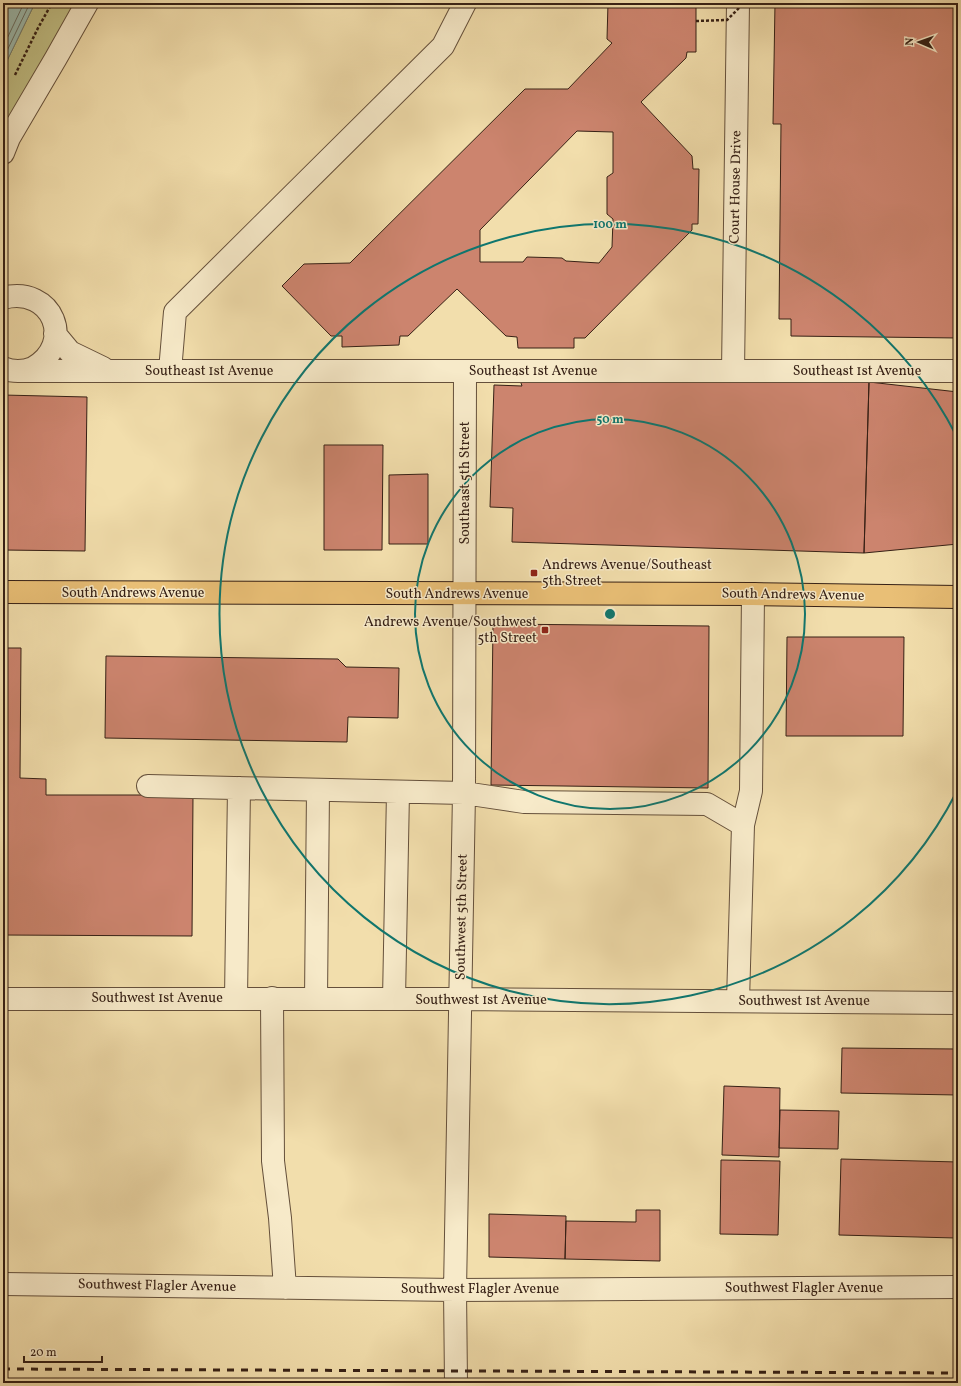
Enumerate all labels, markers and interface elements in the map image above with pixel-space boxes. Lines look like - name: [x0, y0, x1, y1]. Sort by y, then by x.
- north arrow: [899, 22, 939, 62]
- text: N: [903, 37, 918, 46]
- street label: Court House Drive: [726, 130, 746, 244]
- text: 100 m: [593, 217, 627, 233]
- street label: Southeast 1st Avenue: [145, 362, 274, 381]
- street label: Southeast 1st Avenue: [469, 362, 598, 381]
- street label: Southeast 1st Avenue: [793, 362, 922, 381]
- text: 50 m: [596, 412, 624, 428]
- street label: Southeast 5th Street: [456, 421, 475, 545]
- place label: Andrews Avenue/Southeast 5th Street: [542, 556, 712, 591]
- marker: Andrews Avenue/Southeast 5th Street: [529, 568, 539, 578]
- street label: South Andrews Avenue: [61, 584, 205, 603]
- street label: South Andrews Avenue: [721, 584, 865, 606]
- street label: South Andrews Avenue: [385, 585, 529, 604]
- centre of rings: [603, 607, 617, 621]
- place label: Andrews Avenue/Southwest 5th Street: [364, 613, 537, 648]
- marker: Andrews Avenue/Southwest 5th Street: [540, 625, 550, 635]
- street label: Southwest 5th Street: [451, 854, 473, 980]
- street label: Southwest 1st Avenue: [91, 989, 223, 1008]
- street label: Southwest 1st Avenue: [415, 991, 547, 1010]
- street label: Southwest 1st Avenue: [738, 992, 870, 1011]
- street label: Southwest Flagler Avenue: [78, 1275, 237, 1297]
- street label: Southwest Flagler Avenue: [725, 1279, 883, 1298]
- street label: Southwest Flagler Avenue: [401, 1280, 559, 1299]
- scale bar: [24, 1338, 102, 1364]
- text: 20 m: [30, 1345, 57, 1361]

